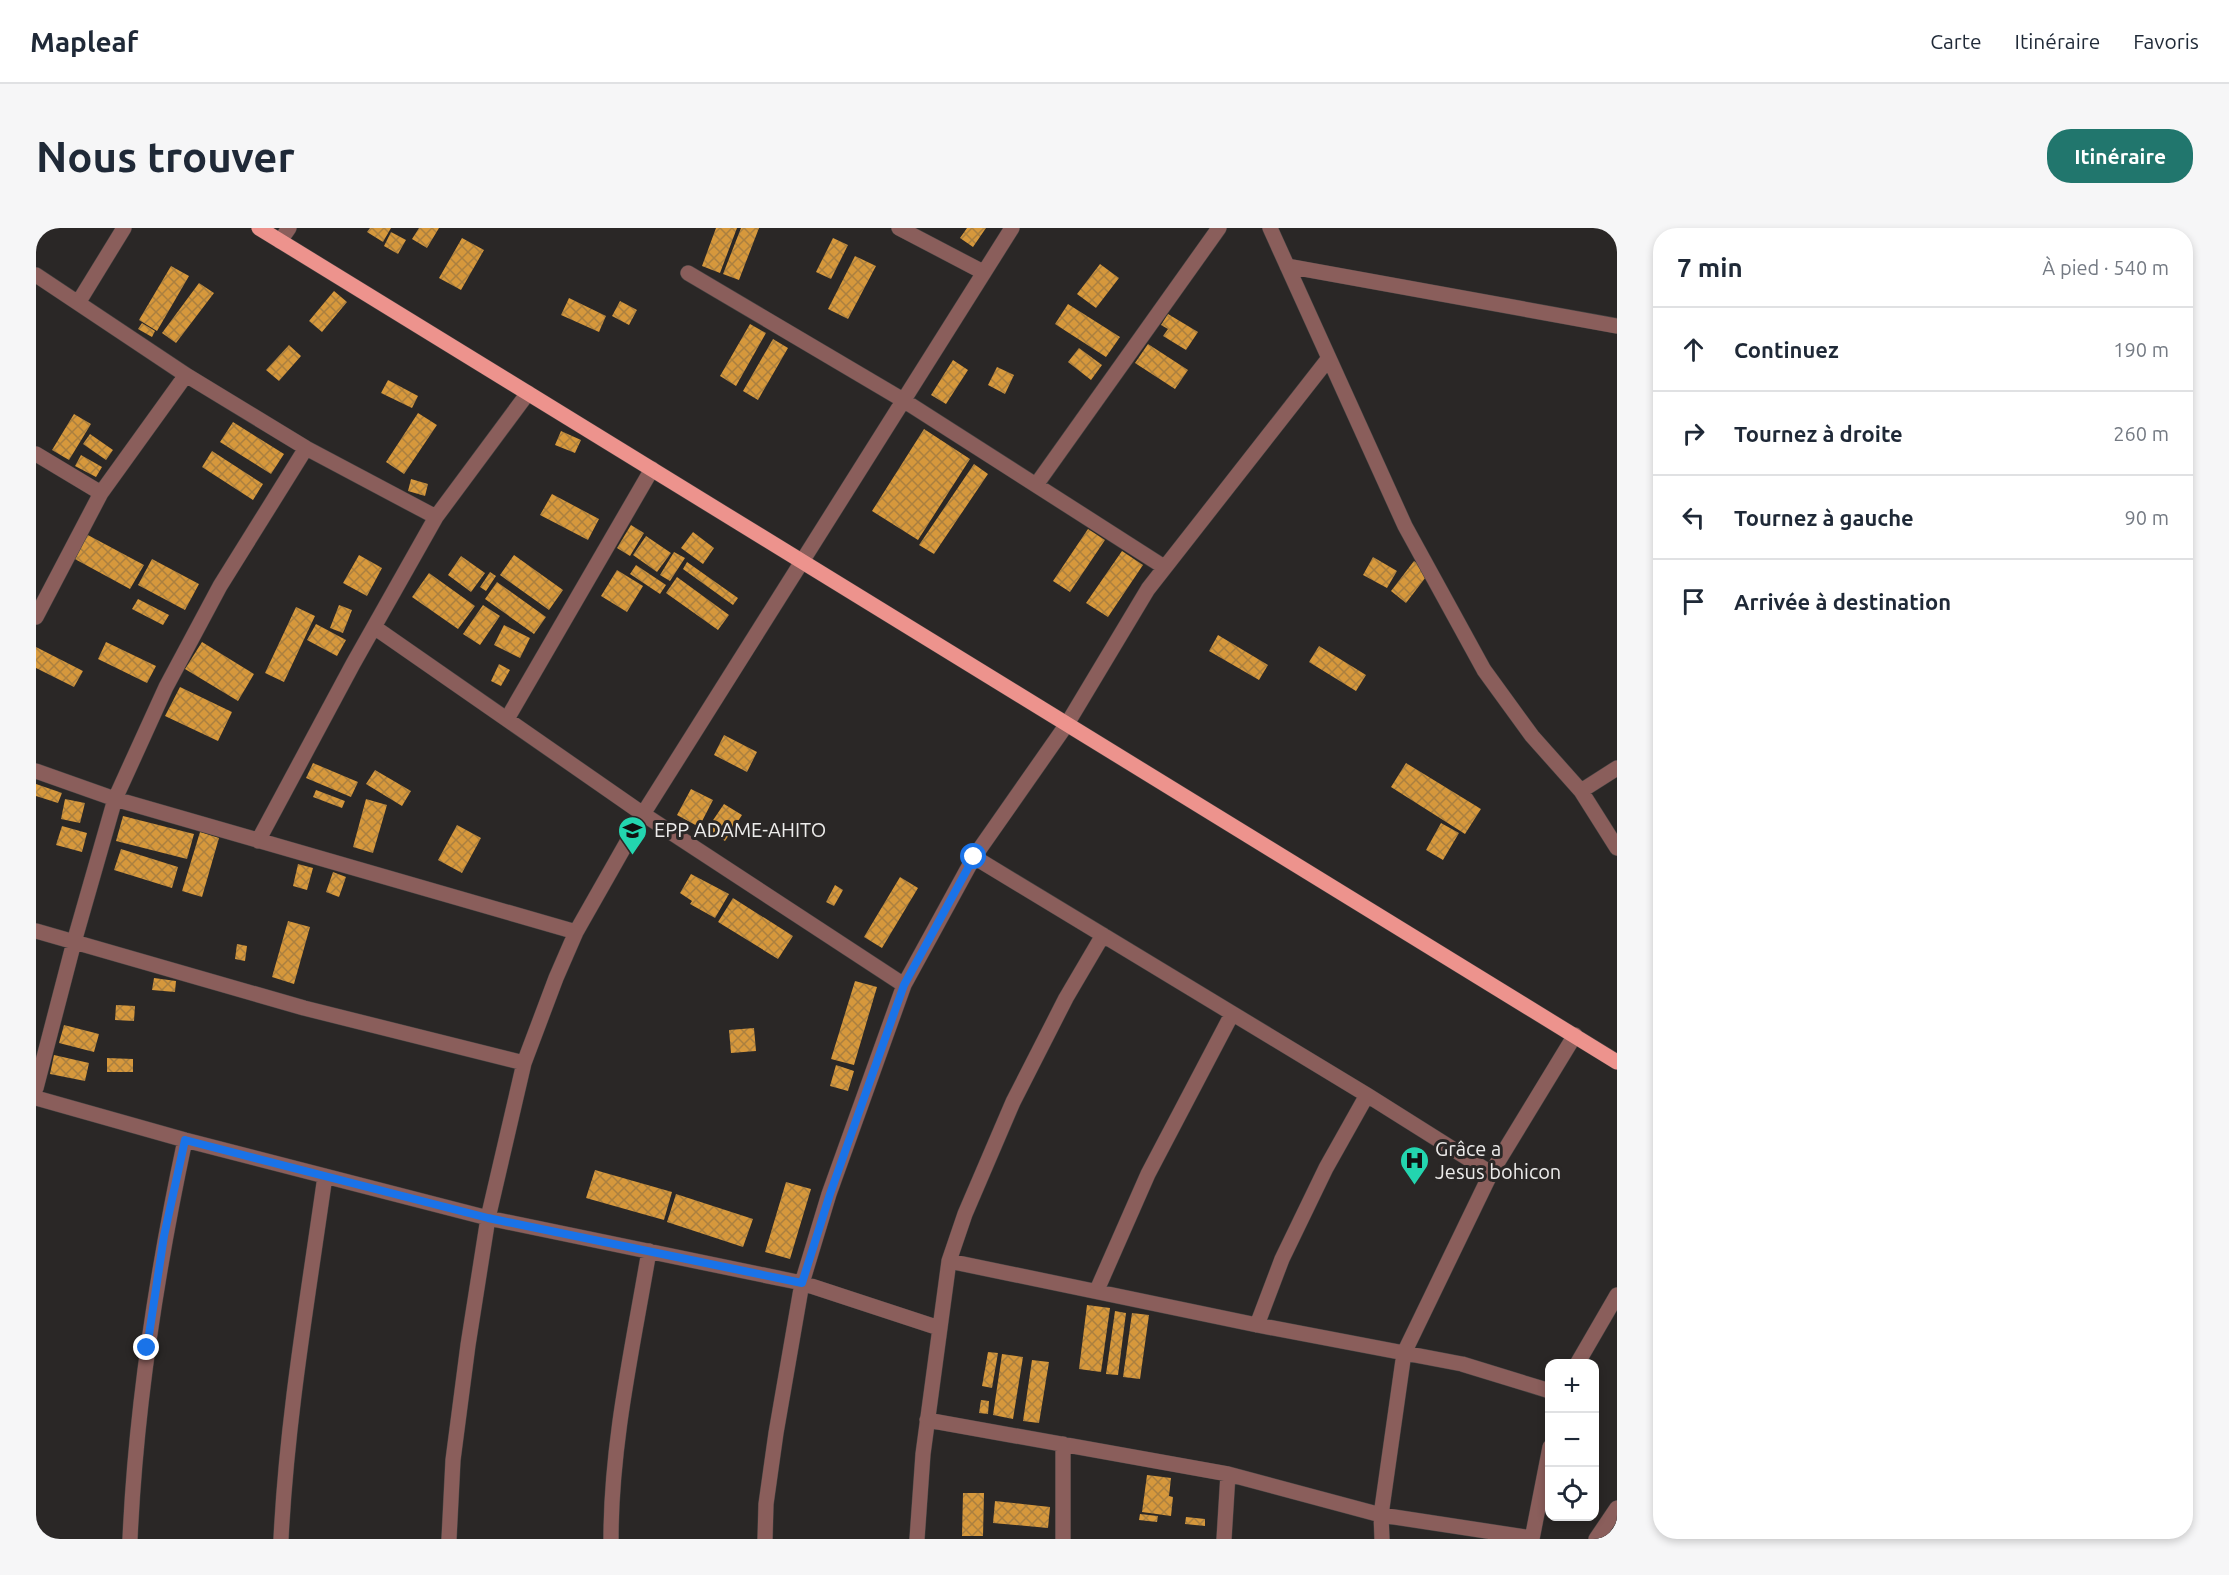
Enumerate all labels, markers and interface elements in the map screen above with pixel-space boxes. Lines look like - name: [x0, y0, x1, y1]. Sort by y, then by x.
- text: Mapleaf: [30, 26, 138, 57]
- text: Carte: [1930, 29, 1982, 53]
- text: Itinéraire: [2015, 29, 2100, 53]
- text: Favoris: [2133, 29, 2199, 53]
- button: Itinéraire: [2047, 129, 2193, 183]
- text: Nous trouver: [36, 133, 295, 180]
- text: 7 min: [1677, 253, 1743, 282]
- text: À pied · 540 m: [2042, 256, 2169, 279]
- icon: ahead: [1677, 333, 1710, 366]
- text: Continuez: [1734, 337, 1839, 362]
- text: 190 m: [2113, 338, 2169, 361]
- icon: right: [1677, 417, 1710, 450]
- text: Tournez à droite: [1734, 421, 1903, 446]
- text: 260 m: [2113, 422, 2169, 445]
- icon: left: [1677, 501, 1710, 534]
- text: Tournez à gauche: [1734, 505, 1914, 530]
- text: 90 m: [2125, 506, 2169, 529]
- icon: arrive: [1677, 585, 1710, 618]
- text: Arrivée à destination: [1734, 589, 1951, 614]
- school or university icon: EPP ADAME-AHITO: [617, 814, 649, 856]
- place label: EPP ADAME-AHITO: [654, 818, 826, 841]
- route start: [960, 843, 986, 869]
- place label: Grâce a Jesus bohicon: [1435, 1137, 1561, 1183]
- hospital icon: Grâce a Jesus bohicon: [1398, 1144, 1430, 1186]
- route end: [133, 1334, 159, 1360]
- map controls: [1545, 1359, 1599, 1521]
- button: +: [1545, 1359, 1599, 1413]
- button: −: [1545, 1413, 1599, 1467]
- button: locate: [1545, 1467, 1599, 1521]

